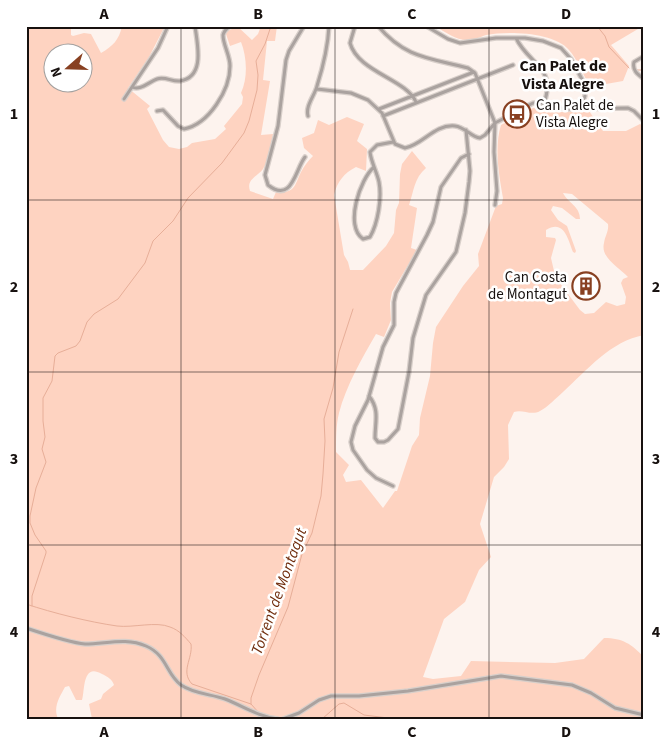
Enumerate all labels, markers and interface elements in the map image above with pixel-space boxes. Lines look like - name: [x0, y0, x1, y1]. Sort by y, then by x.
- text: A: [98, 3, 109, 25]
- text: B: [253, 3, 263, 25]
- text: C: [407, 3, 417, 25]
- text: D: [561, 3, 571, 25]
- north arrow: [42, 42, 92, 92]
- district label: Can Palet de Vista Alegre: [519, 55, 607, 95]
- text: N: [46, 64, 68, 80]
- place label: Can Palet de Vista Alegre: [536, 95, 614, 133]
- bus stop icon: Can Palet de Vista Alegre: [502, 99, 532, 129]
- text: 1: [10, 103, 18, 125]
- text: 1: [652, 103, 660, 125]
- place label: Can Costa de Montagut: [488, 267, 567, 305]
- building icon: Can Costa de Montagut: [571, 271, 601, 301]
- text: 2: [10, 276, 18, 298]
- text: 2: [652, 276, 660, 298]
- text: 3: [10, 448, 18, 470]
- text: 3: [652, 448, 660, 470]
- water label: Torrent de Montagut: [246, 524, 312, 658]
- text: 4: [10, 621, 19, 643]
- text: 4: [652, 621, 661, 643]
- text: A: [98, 721, 109, 743]
- text: B: [253, 721, 263, 743]
- text: C: [407, 721, 417, 743]
- text: D: [561, 721, 571, 743]

